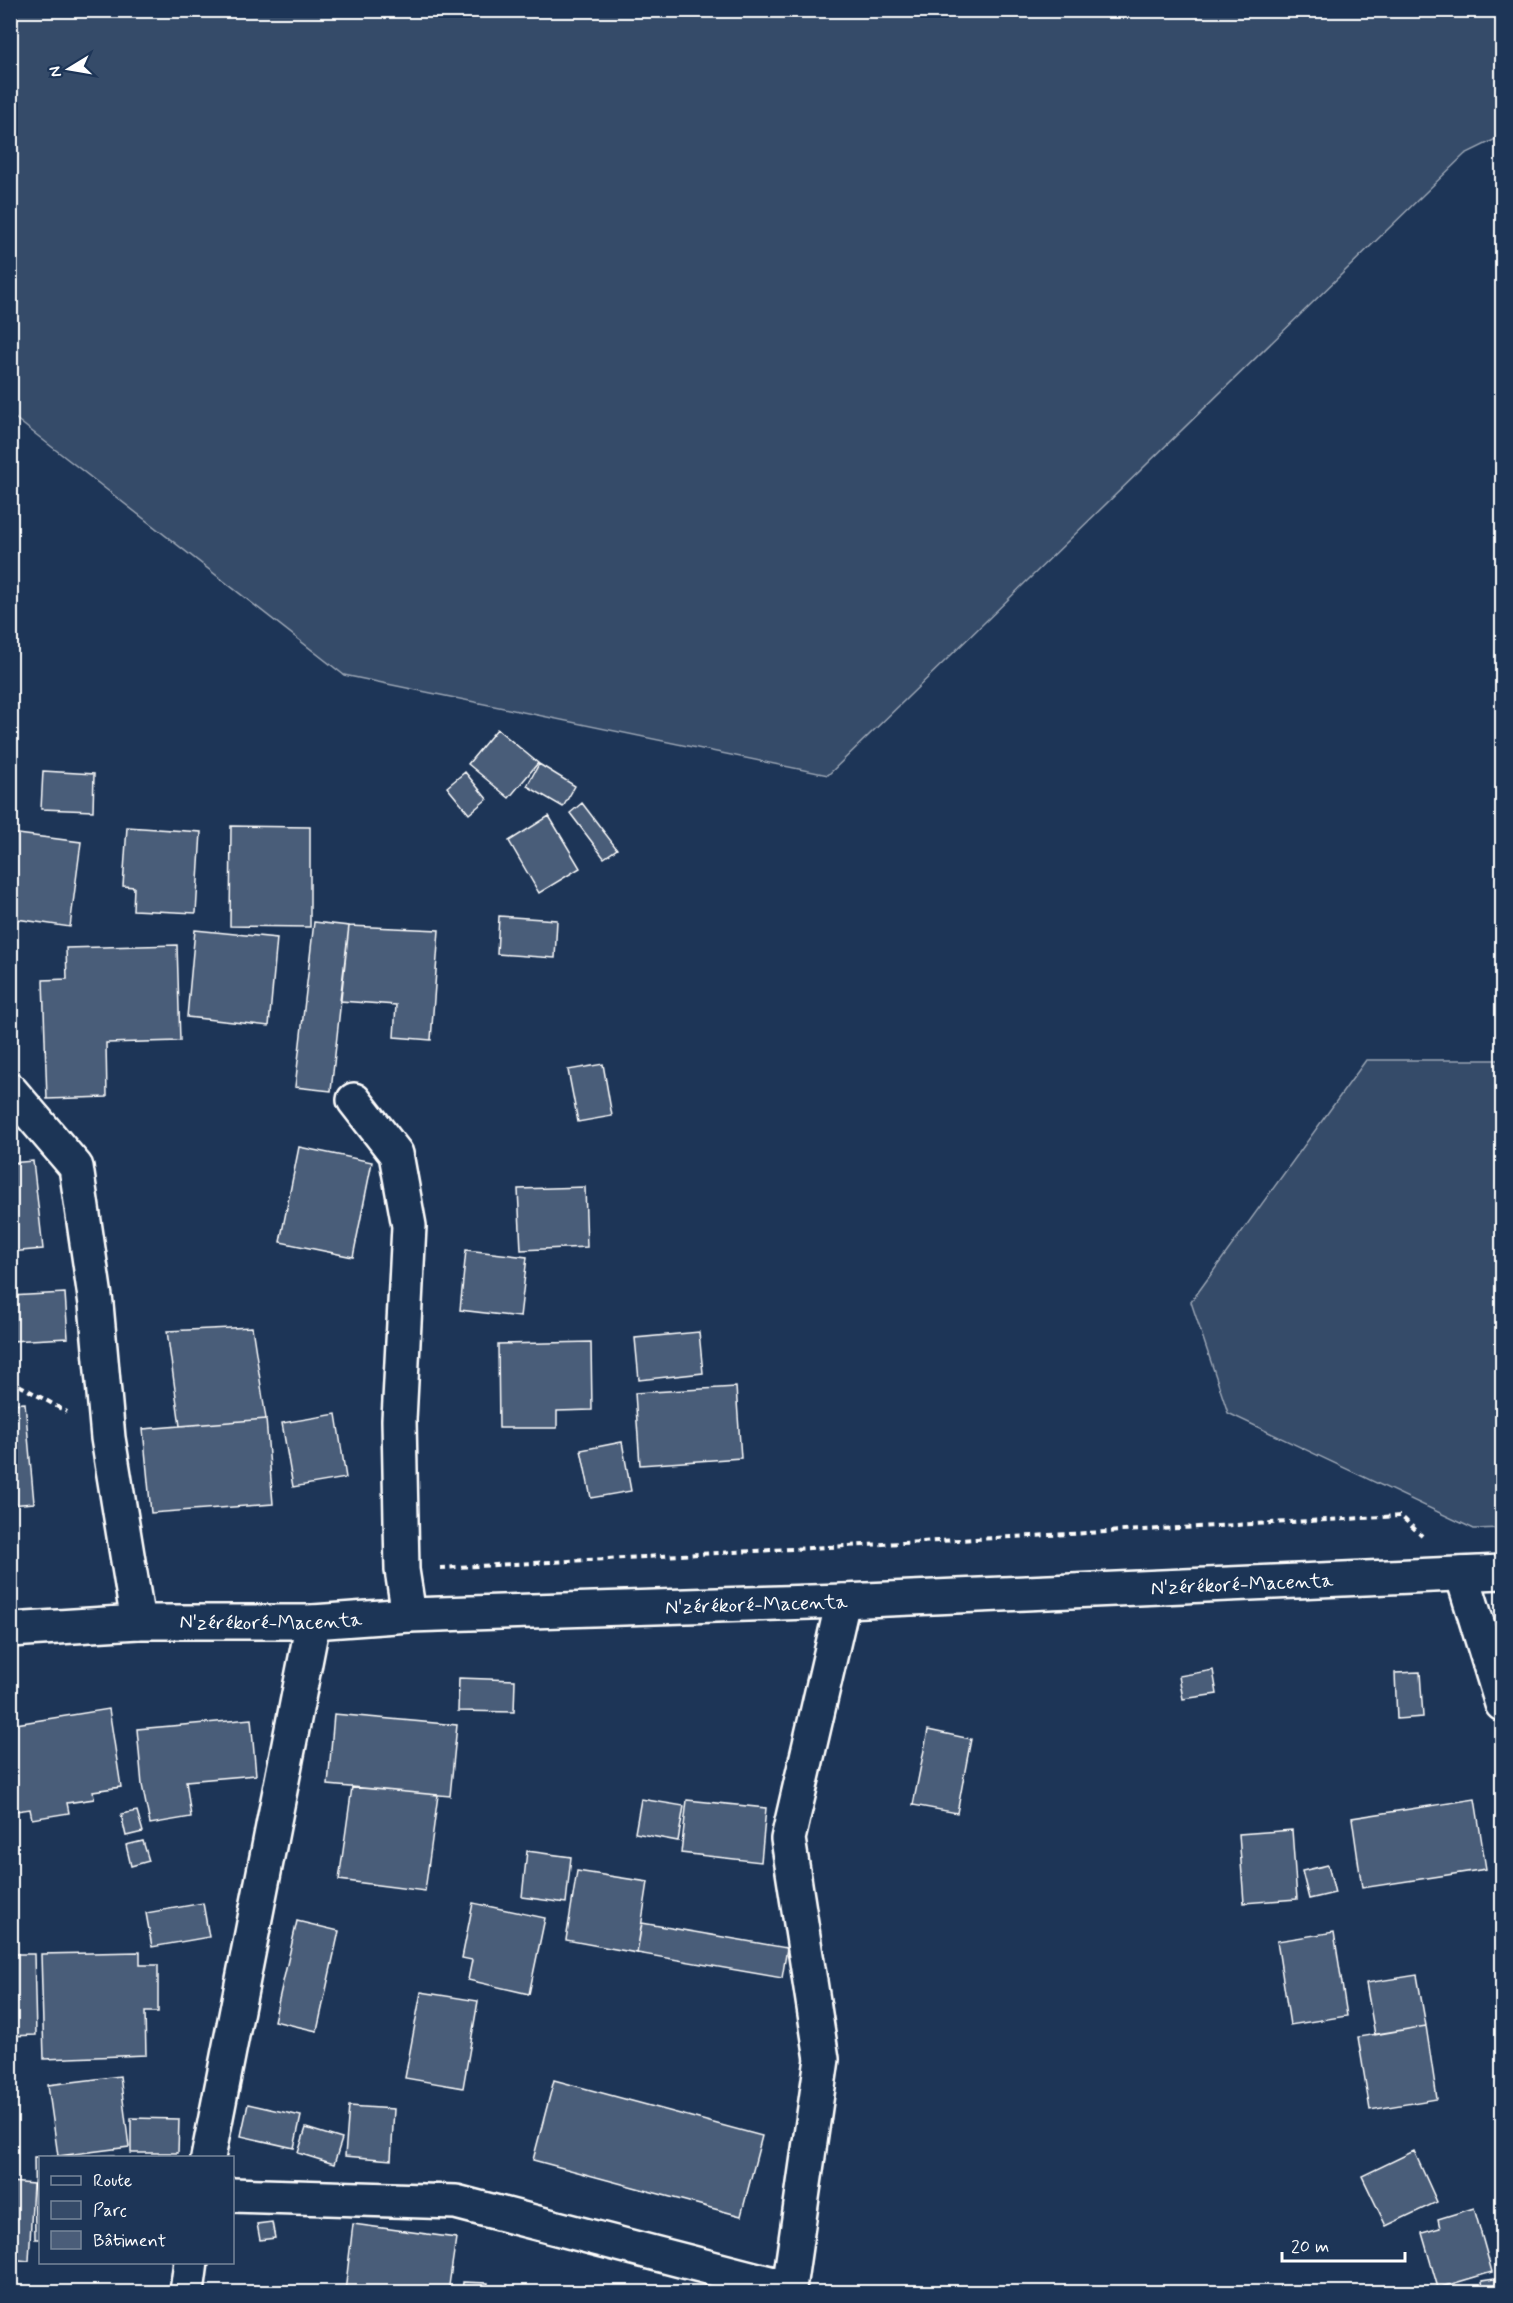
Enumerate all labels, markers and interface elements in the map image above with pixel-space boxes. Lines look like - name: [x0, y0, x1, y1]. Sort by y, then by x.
- north arrow: [39, 39, 99, 99]
- text: N: [44, 64, 67, 79]
- street label: N'zérékoré-Macenta: [1150, 1567, 1335, 1602]
- street label: N'zérékoré-Macenta: [665, 1589, 849, 1622]
- street label: N'zérékoré-Macenta: [179, 1606, 364, 1637]
- legend: [39, 2156, 234, 2264]
- text: Route: [93, 2169, 132, 2193]
- text: Parc: [93, 2199, 127, 2223]
- scale bar: [1282, 2225, 1405, 2263]
- text: Bâtiment: [93, 2229, 166, 2253]
- text: 20 m: [1291, 2235, 1329, 2259]

